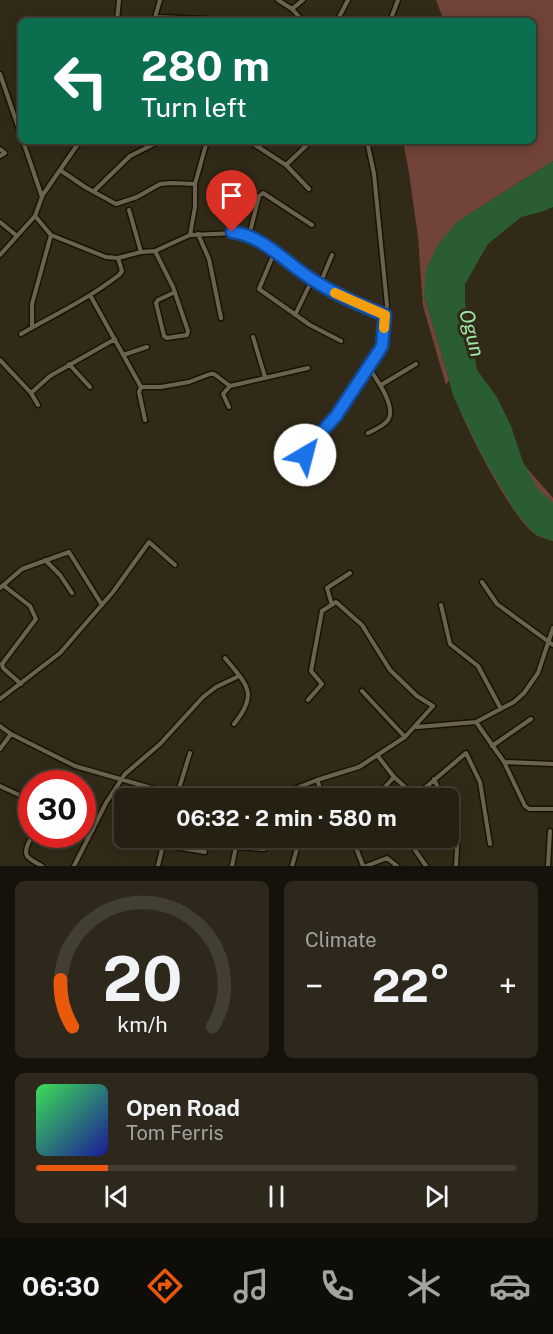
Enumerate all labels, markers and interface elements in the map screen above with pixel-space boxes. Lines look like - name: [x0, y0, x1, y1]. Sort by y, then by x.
- text: 280 m: [141, 41, 270, 90]
- icon: left: [42, 42, 120, 120]
- text: Turn left: [141, 91, 247, 123]
- pin: [206, 170, 257, 232]
- icon: arrive: [215, 179, 248, 212]
- water label: Ogun: [454, 307, 490, 359]
- position arrow: [273, 423, 337, 487]
- speed limit sign: 30: [18, 770, 96, 848]
- text: 06:32 · 2 min · 580 m: [176, 805, 397, 831]
- text: Climate: [305, 928, 377, 952]
- text: 20: [102, 942, 182, 1015]
- text: 22°: [372, 959, 450, 1012]
- text: −: [305, 967, 323, 1005]
- text: +: [499, 967, 517, 1005]
- text: km/h: [117, 1012, 167, 1037]
- text: Open Road: [126, 1095, 240, 1121]
- text: Tom Ferris: [126, 1121, 224, 1145]
- icon: previous: [100, 1180, 133, 1213]
- icon: pause: [260, 1180, 293, 1213]
- icon: next: [420, 1180, 453, 1213]
- icon: directions: [144, 1265, 186, 1307]
- icon: music: [230, 1265, 272, 1307]
- icon: phone: [316, 1265, 358, 1307]
- icon: climate: [403, 1265, 445, 1307]
- icon: car: [489, 1265, 531, 1307]
- text: 06:30: [22, 1270, 100, 1302]

